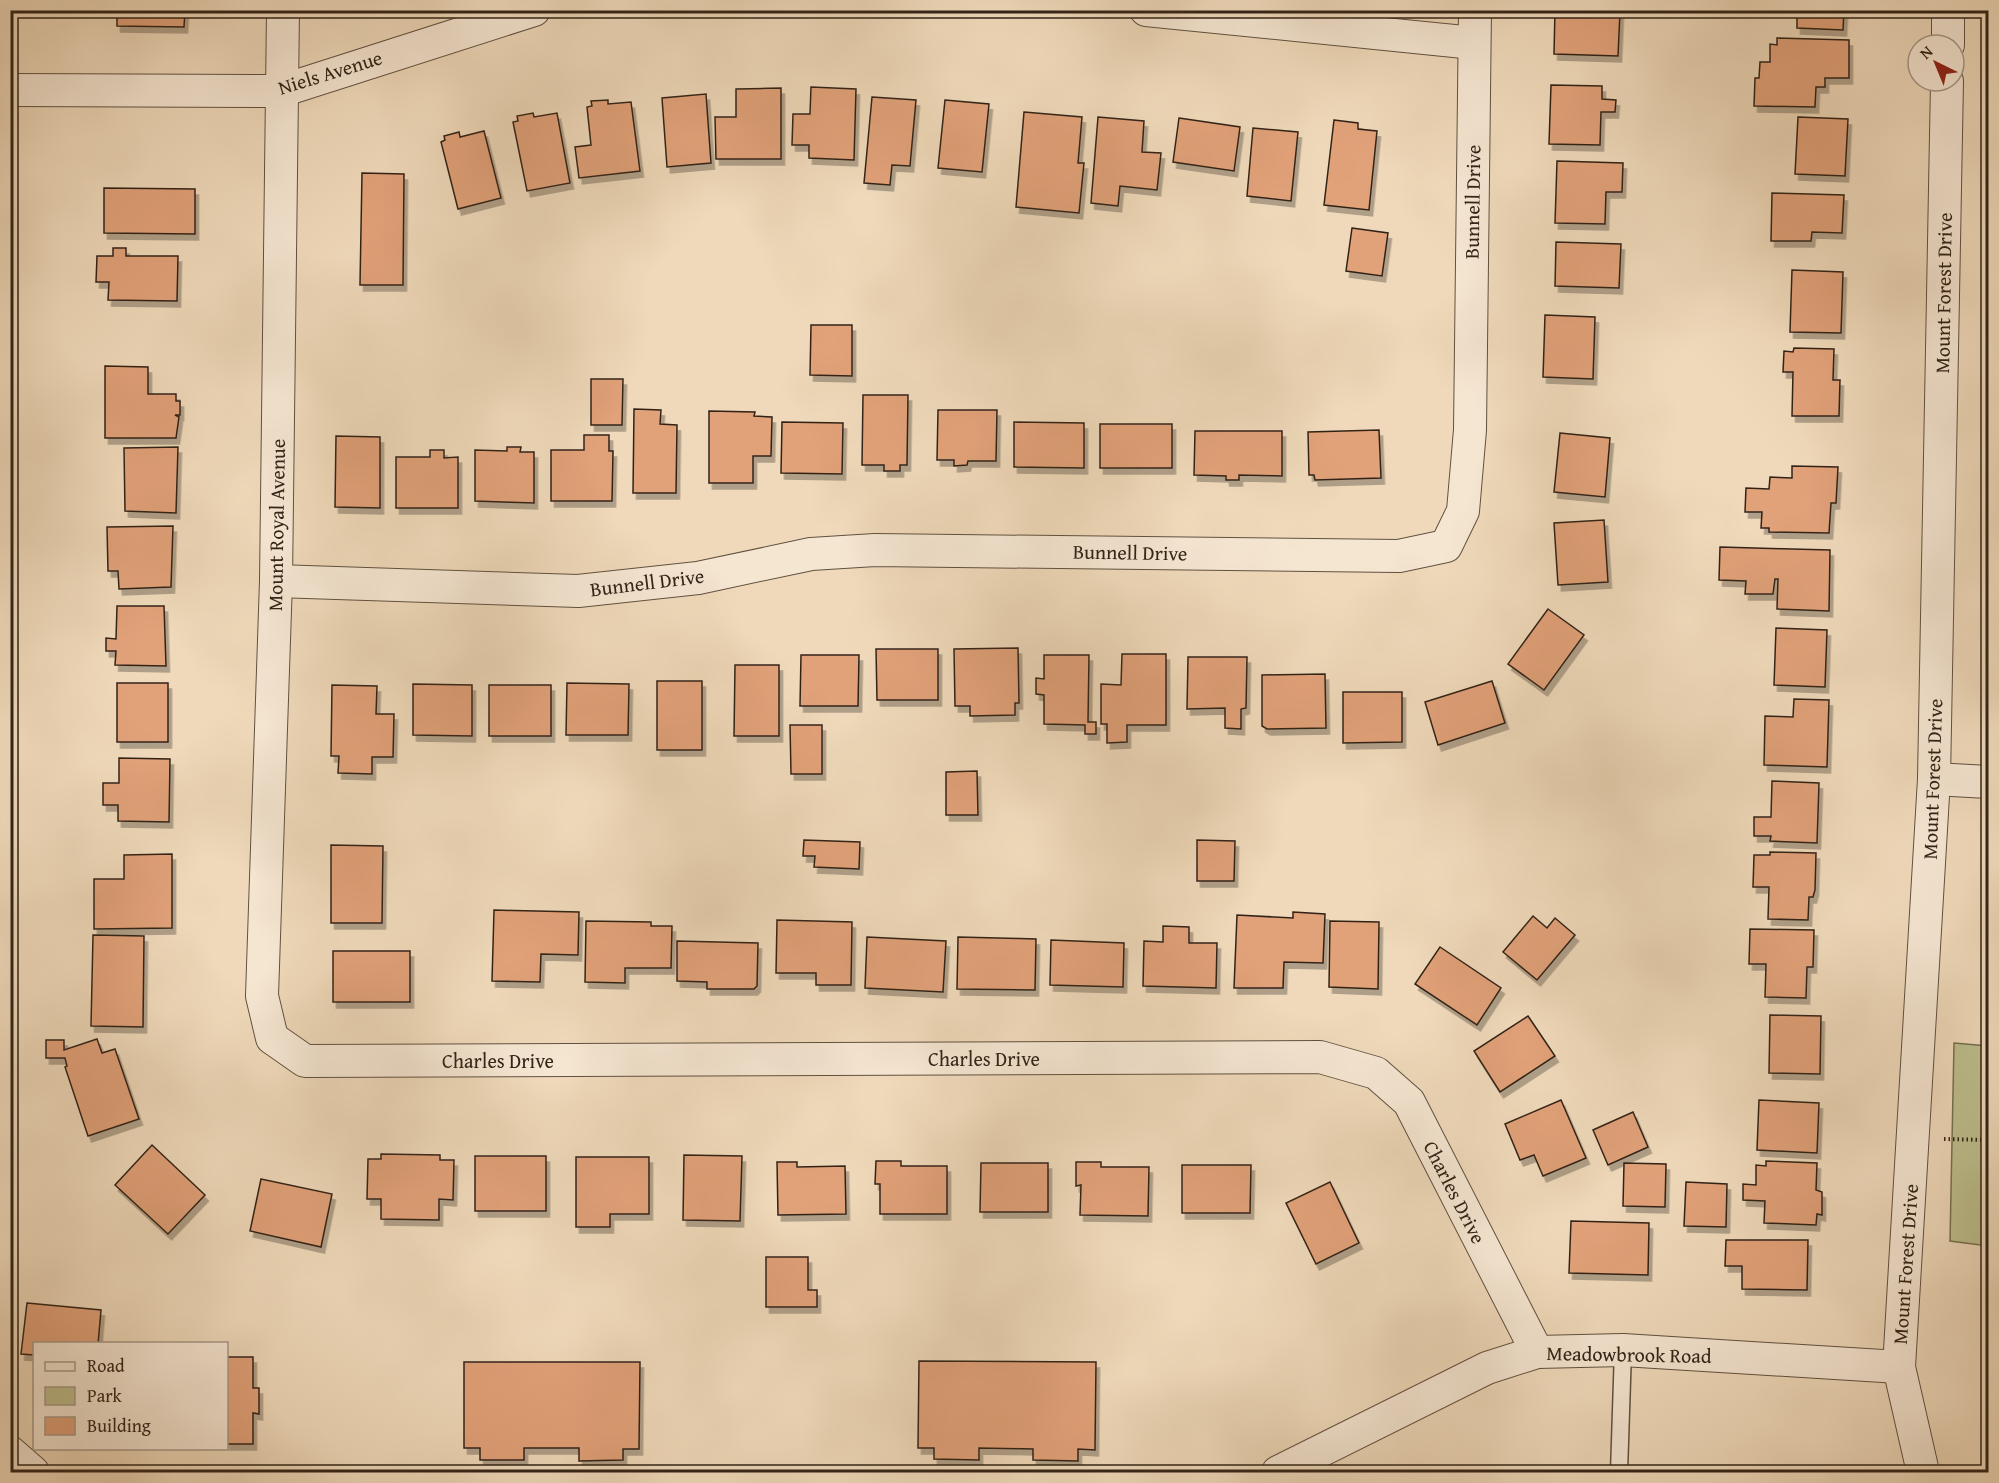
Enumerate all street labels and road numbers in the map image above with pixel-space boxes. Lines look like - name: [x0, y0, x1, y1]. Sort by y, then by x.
- street label: Niels Avenue: [274, 42, 386, 102]
- street label: Bunnell Drive: [1457, 144, 1487, 260]
- street label: Mount Forest Drive: [1927, 212, 1959, 374]
- street label: Mount Royal Avenue: [260, 439, 292, 611]
- street label: Bunnell Drive: [1072, 537, 1188, 567]
- street label: Bunnell Drive: [588, 561, 706, 603]
- street label: Mount Forest Drive: [1915, 698, 1949, 860]
- street label: Charles Drive: [928, 1044, 1040, 1073]
- street label: Charles Drive: [442, 1046, 554, 1075]
- street label: Charles Drive: [1417, 1136, 1493, 1248]
- street label: Mount Forest Drive: [1885, 1183, 1925, 1345]
- street label: Meadowbrook Road: [1546, 1338, 1712, 1370]

